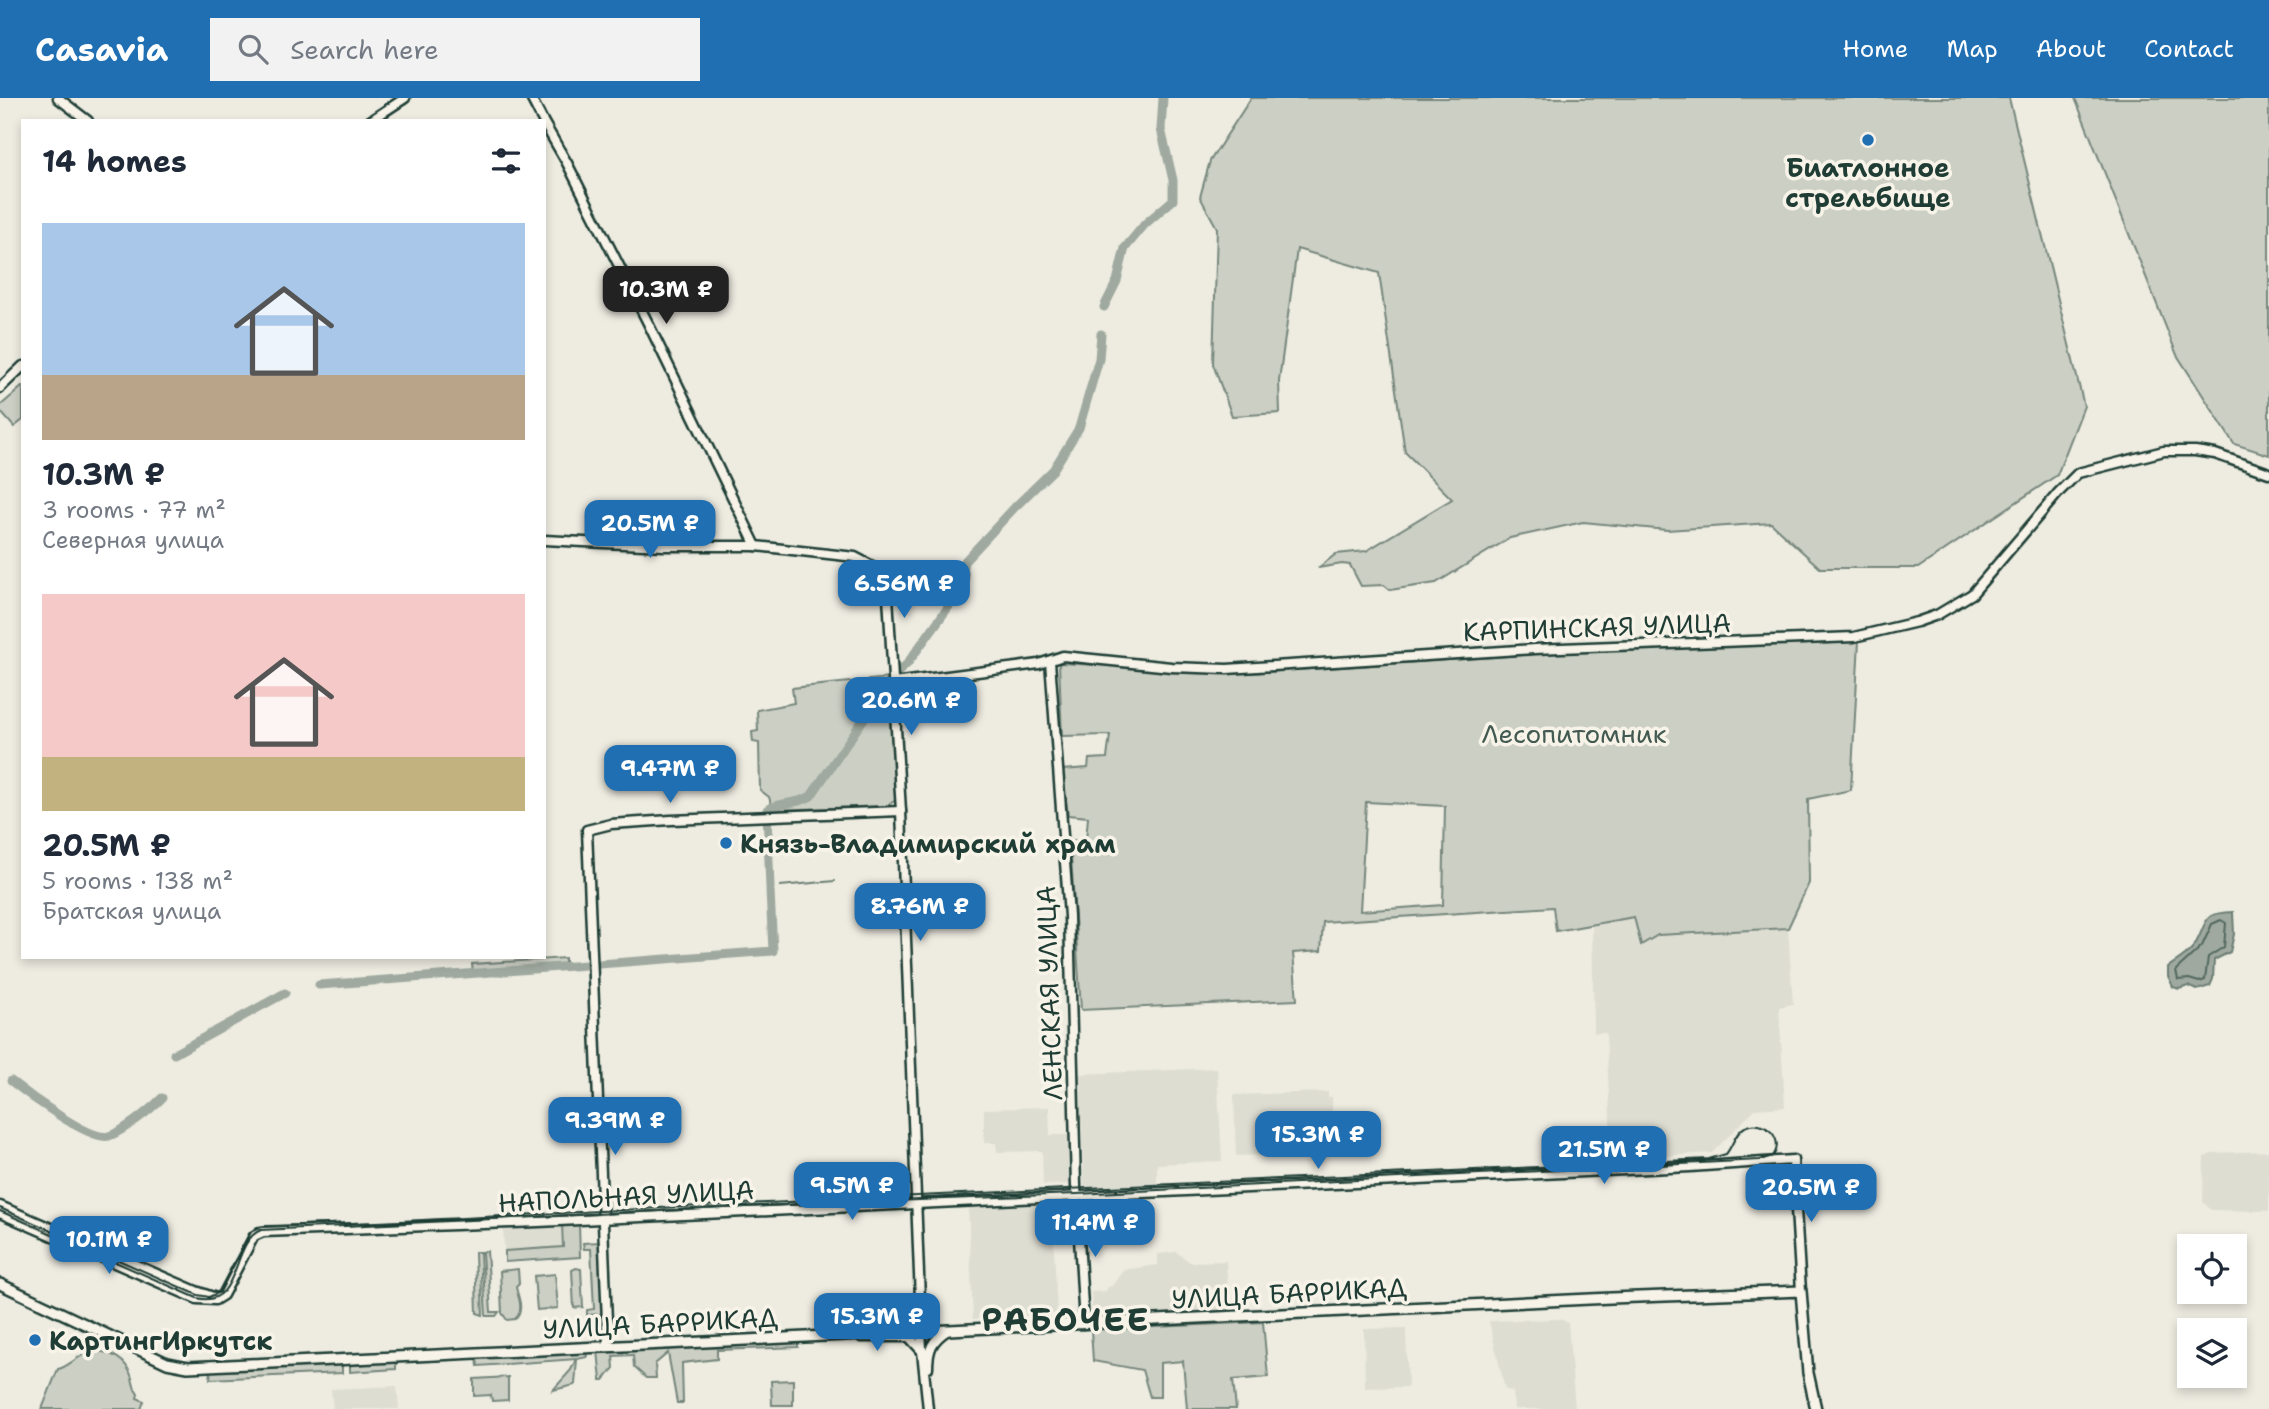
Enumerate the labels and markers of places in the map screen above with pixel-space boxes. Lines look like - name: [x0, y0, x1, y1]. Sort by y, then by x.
- marker: Биатлонное стрельбище: [1860, 132, 1876, 148]
- place label: Биатлонное стрельбище: [1785, 150, 1951, 215]
- pin: 10.3M ₽: [601, 266, 731, 326]
- pin: 20.5M ₽: [585, 500, 715, 560]
- pin: 6.56M ₽: [839, 560, 969, 620]
- pin: 20.6M ₽: [846, 678, 976, 737]
- pin: 9.47M ₽: [605, 746, 735, 805]
- place label: Князь-Владимирский храм: [740, 826, 1116, 861]
- marker: Князь-Владимирский храм: [718, 835, 734, 851]
- pin: 8.76M ₽: [855, 884, 985, 943]
- pin: 9.39M ₽: [550, 1098, 680, 1157]
- pin: 15.3M ₽: [1253, 1112, 1383, 1171]
- pin: 21.5M ₽: [1539, 1126, 1669, 1186]
- pin: 9.5M ₽: [795, 1162, 909, 1222]
- pin: 20.5M ₽: [1746, 1164, 1876, 1224]
- pin: 11.4M ₽: [1030, 1200, 1160, 1259]
- pin: 10.1M ₽: [44, 1216, 174, 1276]
- pin: 15.3M ₽: [812, 1294, 942, 1353]
- place label: КартингИркутск: [49, 1323, 273, 1358]
- marker: КартингИркутск: [27, 1332, 43, 1348]

